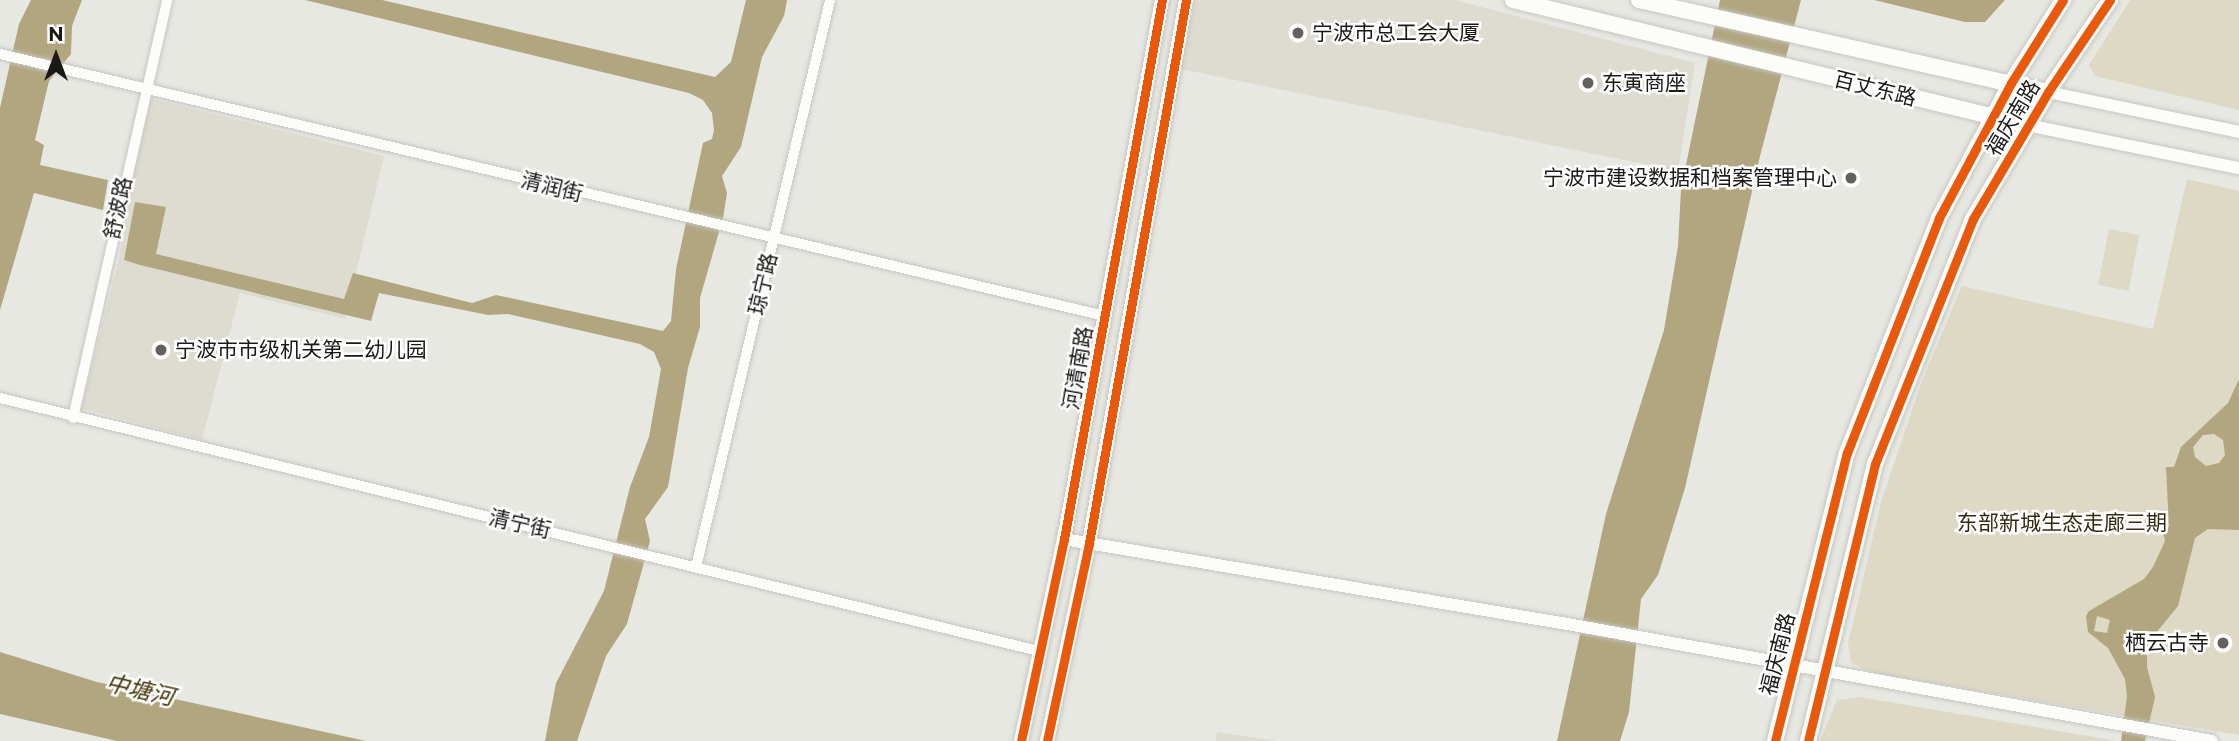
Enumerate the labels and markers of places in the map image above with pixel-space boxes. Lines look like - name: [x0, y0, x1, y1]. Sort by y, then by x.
- place label: 宁波市总工会大厦: [1312, 20, 1480, 46]
- marker: 宁波市总工会大厦: [1290, 25, 1306, 41]
- place label: 东寅商座: [1602, 70, 1686, 96]
- marker: 东寅商座: [1580, 75, 1596, 91]
- place label: 宁波市建设数据和档案管理中心: [1543, 165, 1837, 191]
- marker: 宁波市建设数据和档案管理中心: [1843, 170, 1859, 186]
- place label: 宁波市市级机关第二幼儿园: [175, 337, 427, 363]
- marker: 宁波市市级机关第二幼儿园: [153, 342, 169, 358]
- place label: 栖云古寺: [2125, 630, 2209, 656]
- marker: 栖云古寺: [2215, 635, 2231, 651]

